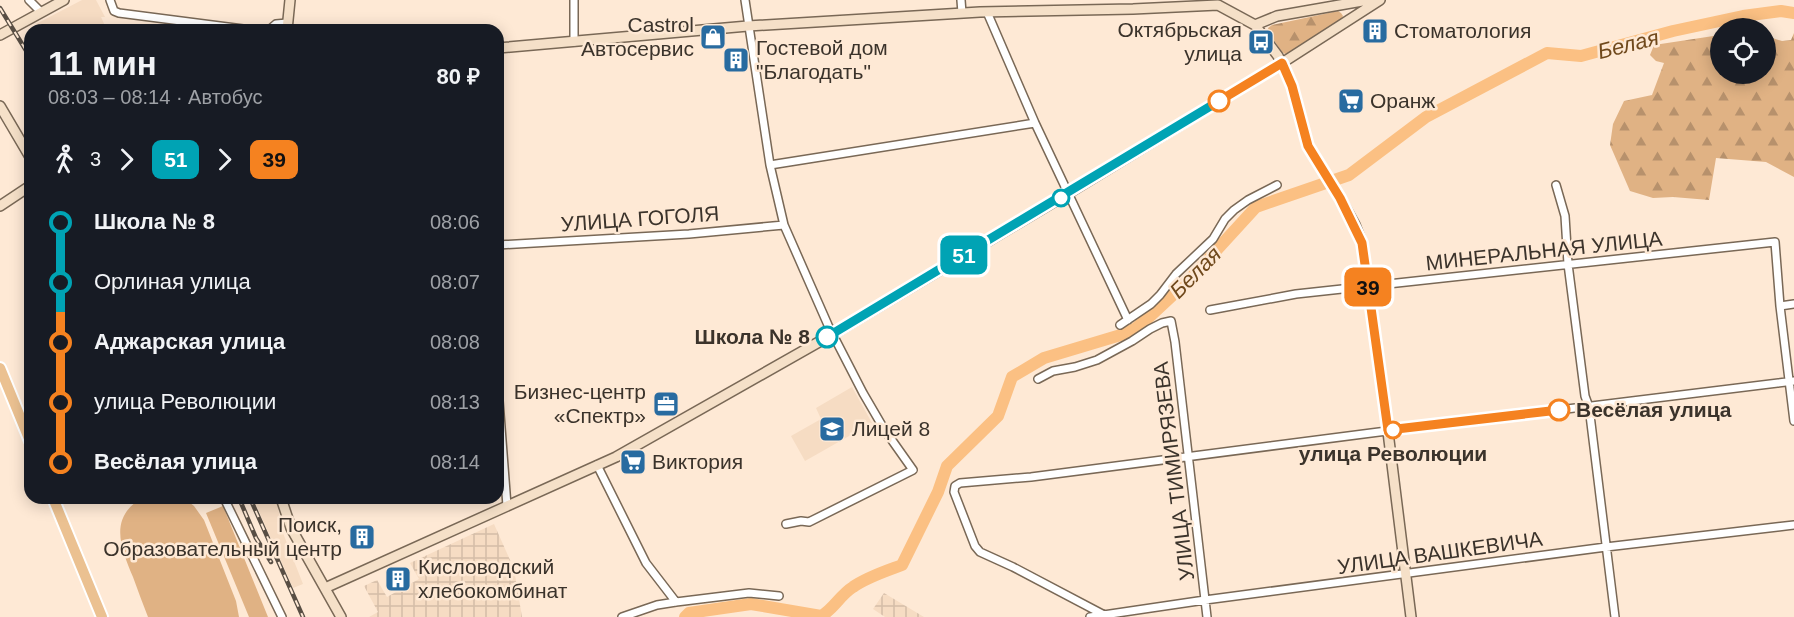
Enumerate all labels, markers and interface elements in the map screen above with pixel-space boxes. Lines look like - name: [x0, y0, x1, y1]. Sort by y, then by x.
- place label: Castrol Автосервис: [581, 13, 694, 60]
- building icon: Стоматология: [1360, 16, 1390, 46]
- place label: Октябрьская улица: [1117, 18, 1242, 65]
- map controls: [1710, 18, 1776, 84]
- button: locate: [1710, 18, 1776, 84]
- place label: Стоматология: [1394, 19, 1531, 42]
- shop icon: Castrol Автосервис: [698, 22, 728, 52]
- water label: Белая: [1595, 25, 1662, 64]
- bus stop icon: Октябрьская улица: [1246, 27, 1276, 57]
- place label: Гостевой дом "Благодать": [756, 36, 888, 83]
- text: 11 мин: [48, 45, 157, 82]
- building icon: Гостевой дом "Благодать": [721, 45, 751, 75]
- text: 80 ₽: [437, 64, 480, 89]
- text: 08:03 – 08:14 · Автобус: [48, 86, 262, 108]
- supermarket icon: Оранж: [1336, 86, 1366, 116]
- place label: Оранж: [1370, 89, 1435, 112]
- unlabelled marker: [1208, 90, 1230, 112]
- icon: walk: [48, 143, 81, 176]
- icon: forward: [110, 143, 143, 176]
- icon: forward: [208, 143, 241, 176]
- text: 3: [90, 148, 101, 170]
- text: 51: [164, 148, 187, 171]
- text: 39: [262, 148, 286, 171]
- unlabelled marker: [1052, 189, 1070, 207]
- street label: УЛИЦА ГОГОЛЯ: [560, 201, 720, 236]
- text: Школа № 8: [94, 209, 215, 234]
- text: 08:06: [430, 211, 480, 233]
- street label: МИНЕРАЛЬНАЯ УЛИЦА: [1425, 227, 1663, 274]
- line badge: 51: [937, 236, 991, 274]
- water label: Белая: [1165, 241, 1226, 303]
- text: 51: [952, 244, 976, 267]
- line badge: 39: [1341, 268, 1395, 306]
- text: Орлиная улица: [94, 269, 251, 294]
- text: 08:07: [430, 271, 480, 293]
- text: 39: [1356, 276, 1380, 299]
- place label: Школа № 8: [695, 325, 810, 348]
- marker: Школа № 8: [816, 326, 838, 348]
- text: Аджарская улица: [94, 329, 285, 354]
- text: 08:08: [430, 331, 480, 353]
- street label: УЛИЦА ТИМИРЯЗЕВА: [1149, 360, 1198, 582]
- place label: Бизнес-центр «Спектр»: [514, 380, 646, 427]
- text: улица Революции: [94, 389, 276, 414]
- office icon: Бизнес-центр «Спектр»: [651, 389, 681, 419]
- text: 08:13: [430, 391, 480, 413]
- place label: Весёлая улица: [1576, 398, 1732, 421]
- marker: Весёлая улица: [1548, 399, 1570, 421]
- school or university icon: Лицей 8: [817, 414, 847, 444]
- place label: Лицей 8: [852, 417, 930, 440]
- marker: улица Революции: [1384, 421, 1402, 439]
- place label: улица Революции: [1299, 442, 1487, 465]
- supermarket icon: Виктория: [618, 447, 648, 477]
- text: Весёлая улица: [94, 449, 257, 474]
- place label: Виктория: [652, 450, 743, 473]
- text: 08:14: [430, 451, 480, 473]
- place label: Поиск, Образовательный центр: [103, 513, 342, 560]
- building icon: Поиск, Образовательный центр: [347, 522, 377, 552]
- street label: УЛИЦА ВАШКЕВИЧА: [1336, 527, 1544, 578]
- place label: Кисловодский хлебокомбинат: [418, 555, 568, 602]
- building icon: Кисловодский хлебокомбинат: [383, 564, 413, 594]

